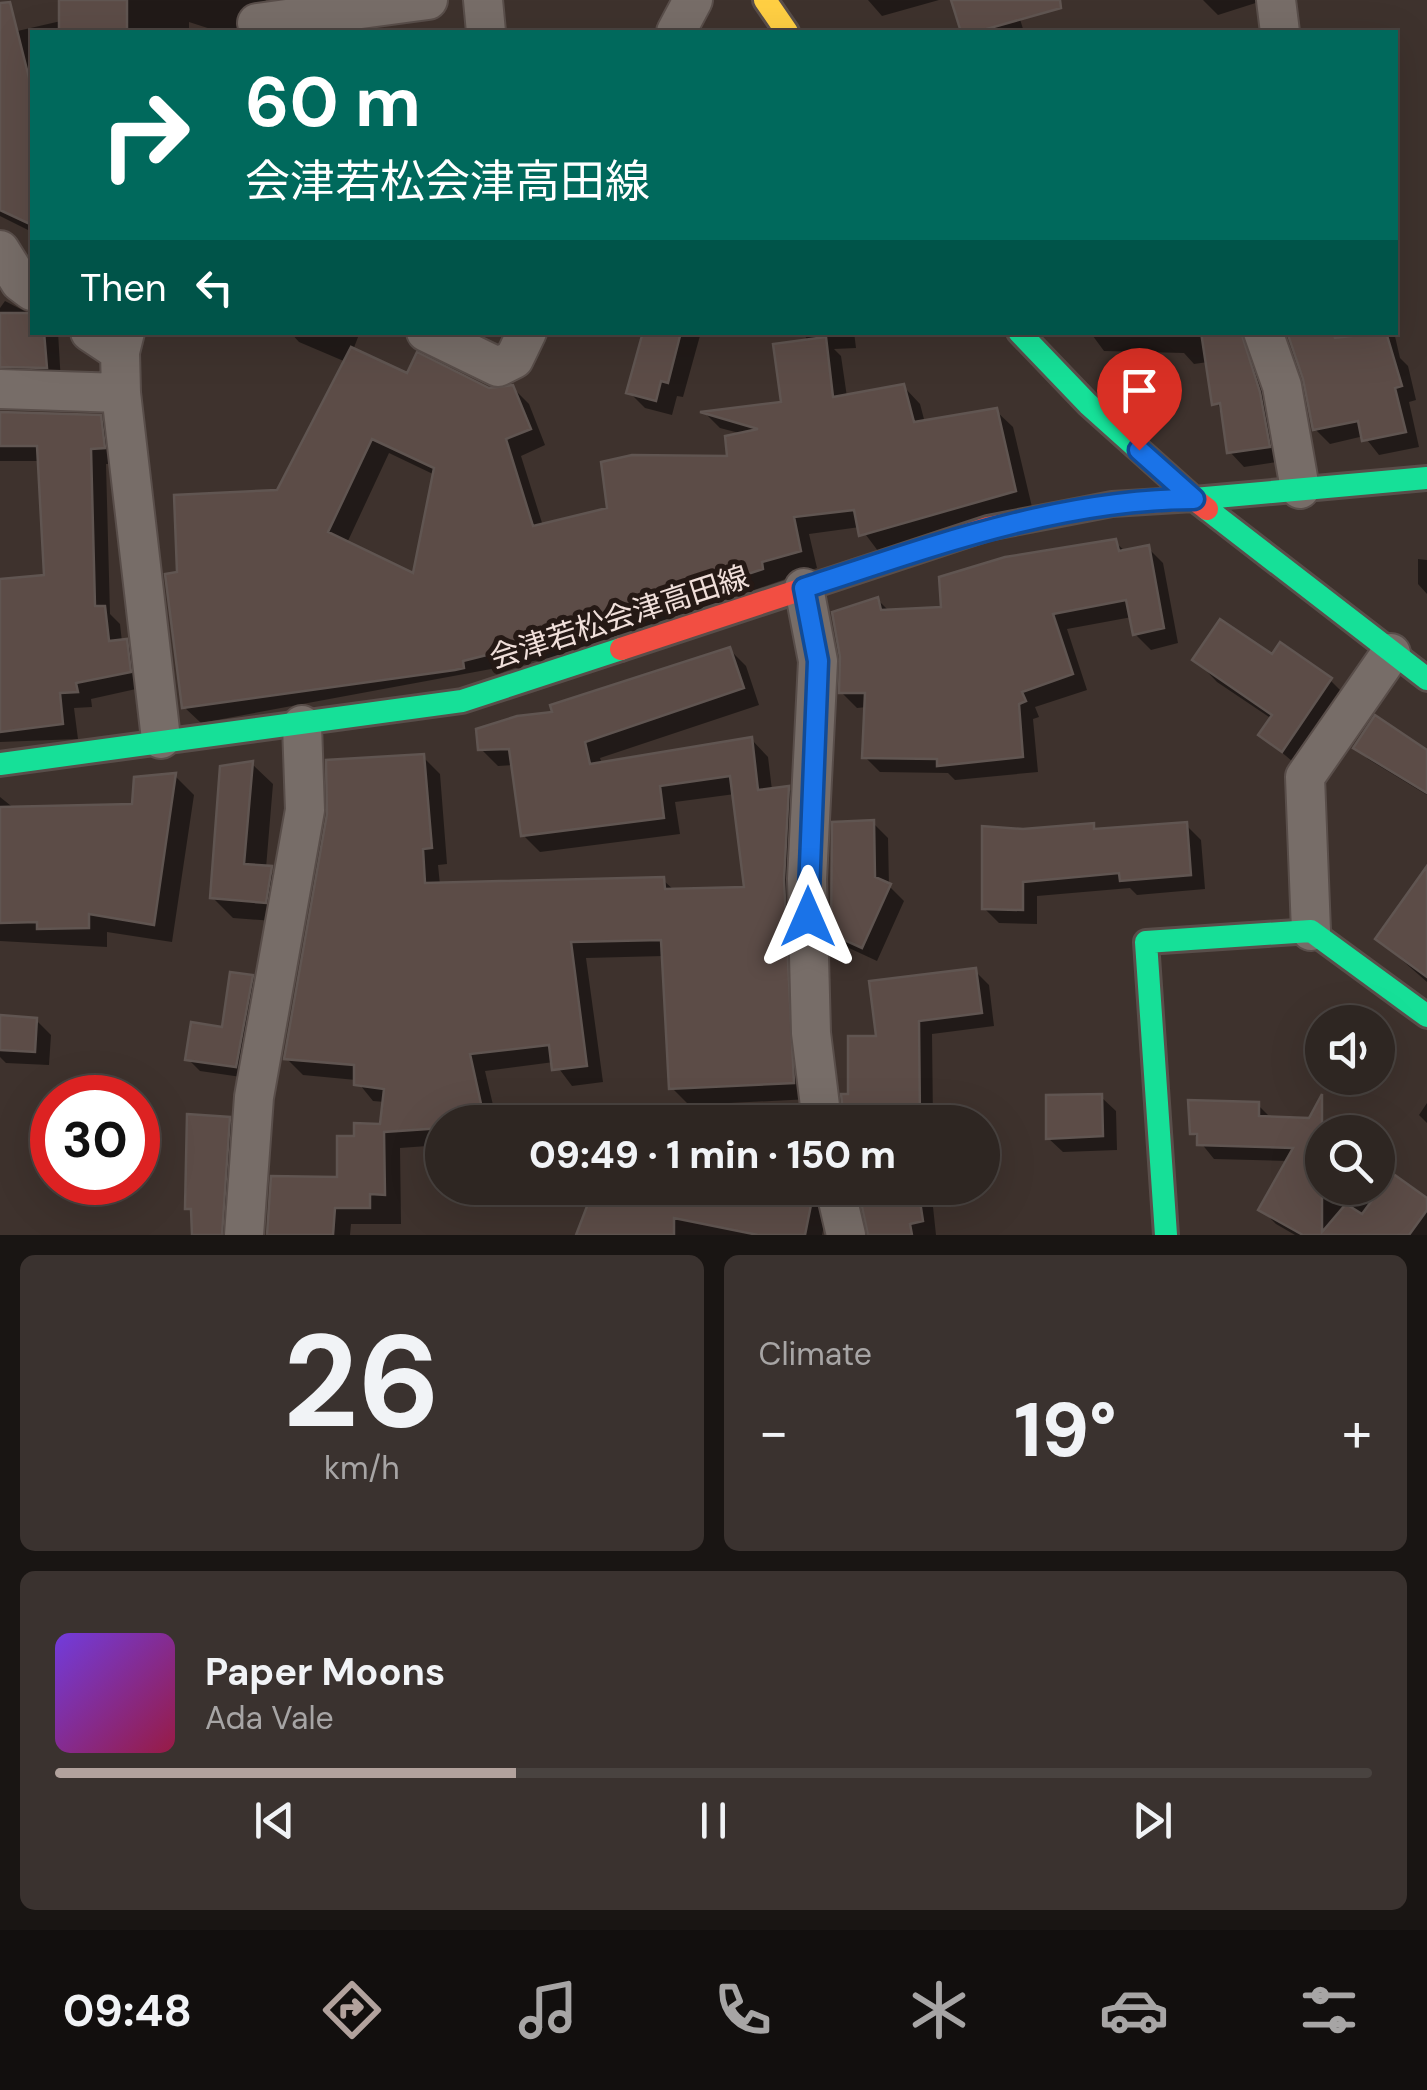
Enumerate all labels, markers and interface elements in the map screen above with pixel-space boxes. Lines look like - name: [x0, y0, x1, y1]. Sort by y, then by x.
- text: 60 m: [245, 57, 421, 148]
- icon: right: [80, 70, 210, 200]
- text: 会津若松会津高田線: [245, 152, 650, 211]
- icon: left: [187, 260, 242, 315]
- text: Then: [80, 263, 167, 313]
- pin: [1097, 348, 1182, 451]
- icon: arrive: [1112, 363, 1167, 418]
- street label: 会津若松会津高田線: [485, 557, 753, 677]
- position arrow: [756, 865, 860, 969]
- map controls: [1305, 1005, 1395, 1205]
- button: sound: [1305, 1005, 1395, 1095]
- speed limit sign: 30: [30, 1075, 160, 1205]
- button: search: [1305, 1115, 1395, 1205]
- text: 09:49 · 1 min · 150 m: [529, 1130, 896, 1180]
- text: 26: [283, 1297, 440, 1466]
- text: Climate: [759, 1333, 872, 1375]
- text: 19°: [1014, 1382, 1117, 1479]
- text: −: [759, 1396, 789, 1468]
- text: +: [1342, 1396, 1372, 1468]
- text: km/h: [324, 1447, 400, 1489]
- text: Paper Moons: [205, 1647, 445, 1697]
- text: Ada Vale: [205, 1697, 334, 1739]
- icon: previous: [247, 1793, 302, 1848]
- icon: pause: [686, 1793, 741, 1848]
- icon: next: [1125, 1793, 1180, 1848]
- icon: directions: [317, 1975, 387, 2045]
- icon: music: [513, 1975, 583, 2045]
- icon: phone: [708, 1975, 778, 2045]
- icon: climate: [904, 1975, 974, 2045]
- icon: car: [1099, 1975, 1169, 2045]
- icon: filters: [1294, 1975, 1364, 2045]
- text: 09:48: [63, 1981, 192, 2040]

